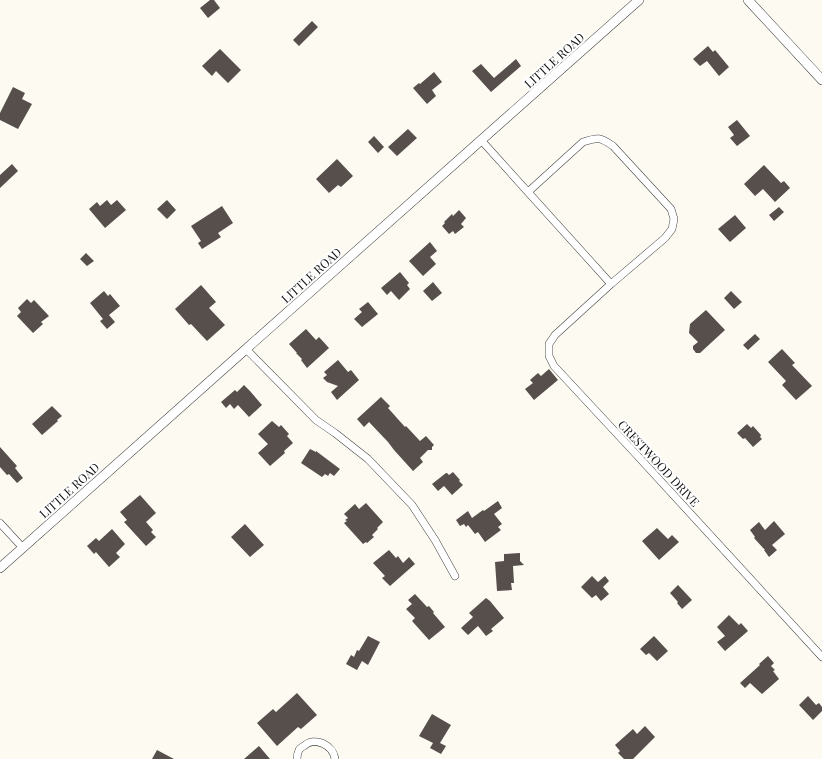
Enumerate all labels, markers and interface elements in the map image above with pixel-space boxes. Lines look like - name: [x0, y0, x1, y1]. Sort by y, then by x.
- street label: LITTLE ROAD: [520, 28, 588, 91]
- street label: LITTLE ROAD: [277, 243, 345, 306]
- street label: CRESTWOOD DRIVE: [615, 416, 703, 510]
- street label: LITTLE ROAD: [35, 458, 103, 521]

